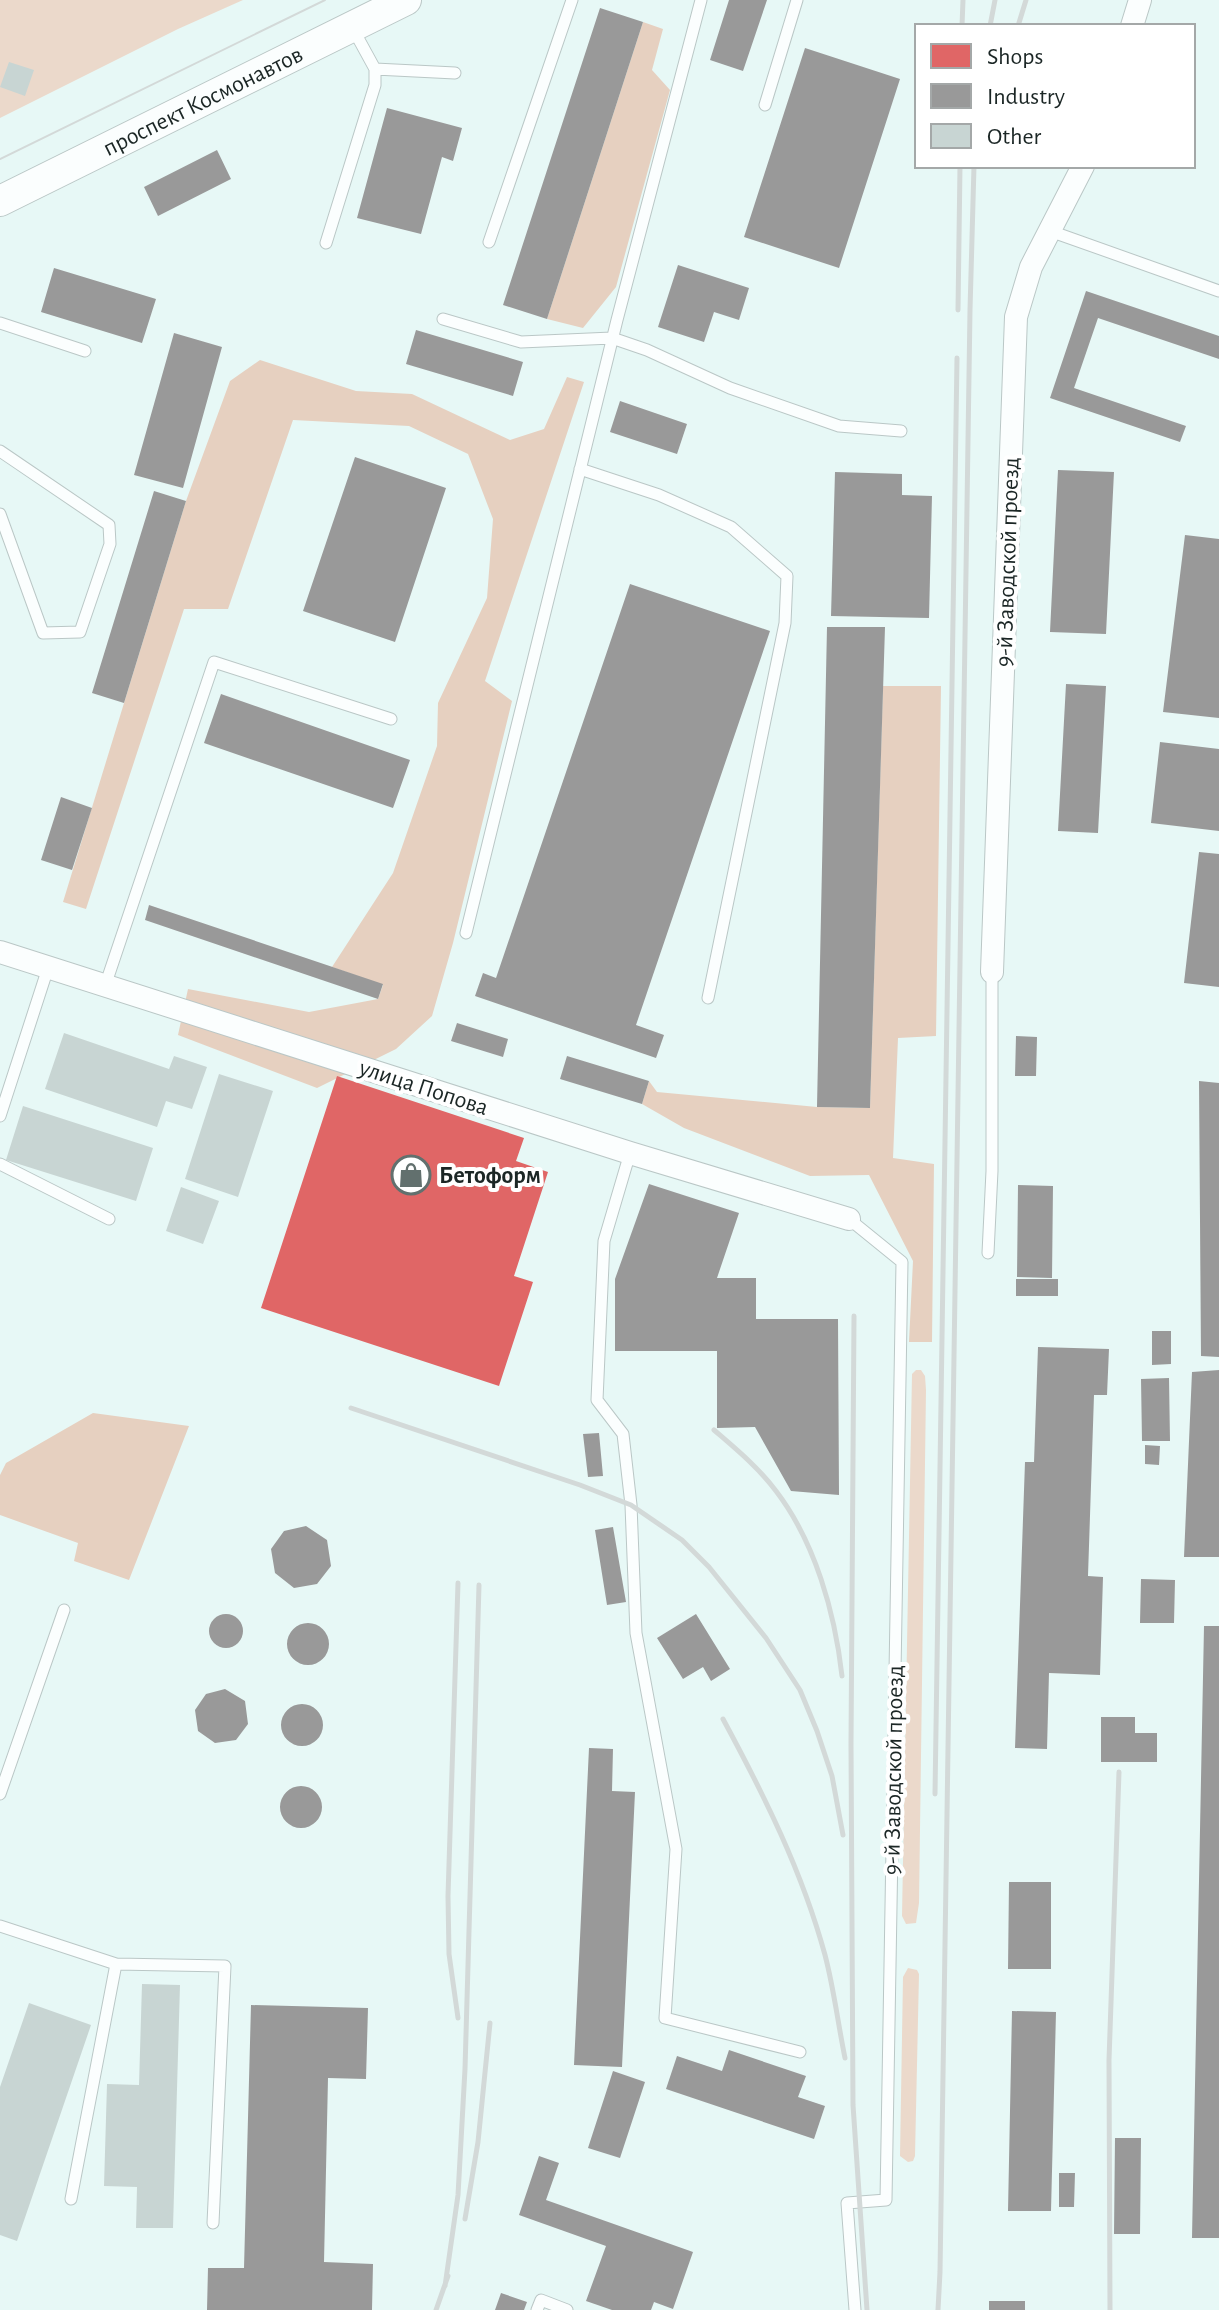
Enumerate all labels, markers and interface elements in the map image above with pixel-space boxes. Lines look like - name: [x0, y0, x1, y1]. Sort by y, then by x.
- legend: [915, 24, 1195, 168]
- street label: проспект Космонавтов: [99, 42, 307, 161]
- text: Shops: [987, 45, 1043, 69]
- text: Industry: [987, 85, 1065, 109]
- text: Other: [987, 125, 1041, 149]
- street label: 9-й Заводской проезд: [992, 457, 1024, 667]
- street label: улица Попова: [355, 1056, 491, 1120]
- shop icon: Бетоформ: [390, 1154, 432, 1196]
- place label: Бетоформ: [439, 1164, 541, 1188]
- street label: 9-й Заводской проезд: [880, 1665, 908, 1875]

